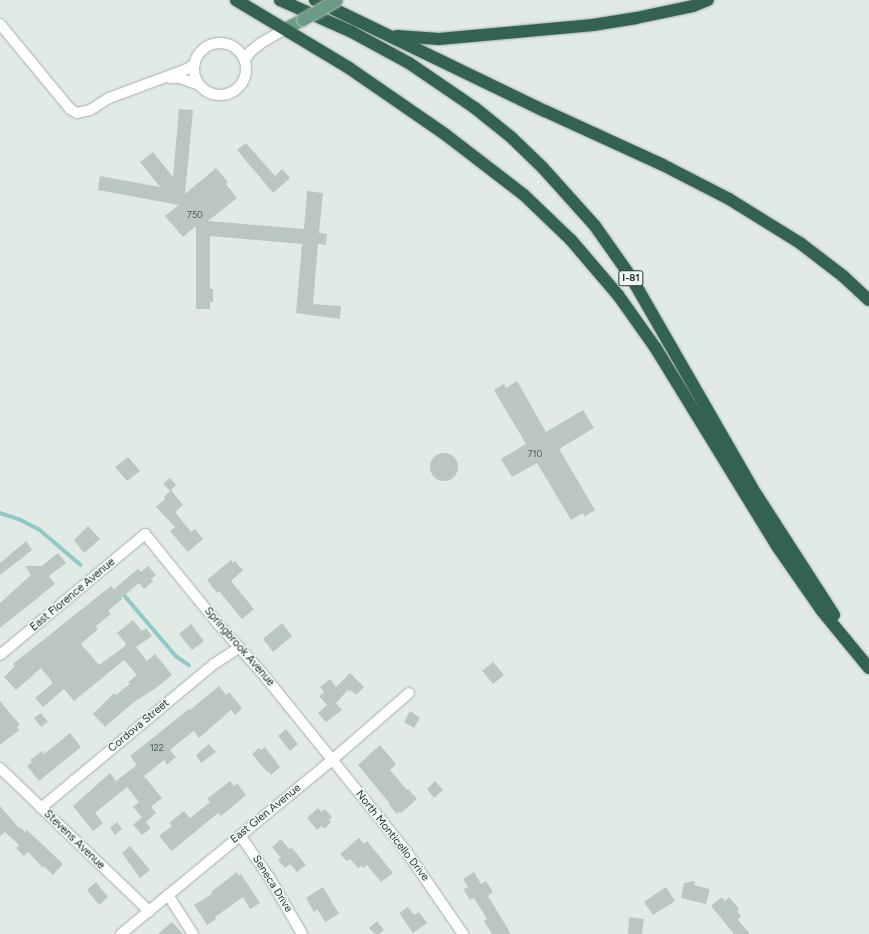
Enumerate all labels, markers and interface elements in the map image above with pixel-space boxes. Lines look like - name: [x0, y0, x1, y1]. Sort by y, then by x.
- house number: 750: [187, 210, 203, 220]
- road number: I-81: [618, 270, 644, 286]
- house number: 710: [528, 449, 542, 459]
- street label: East Florence Avenue: [28, 556, 118, 634]
- street label: Springbrook Avenue: [201, 605, 277, 689]
- street label: Cordova Street: [106, 697, 172, 755]
- house number: 122: [150, 743, 164, 753]
- street label: East Glen Avenue: [228, 782, 304, 846]
- street label: North Monticello Drive: [352, 788, 432, 884]
- street label: Stevens Avenue: [41, 808, 107, 872]
- street label: Seneca Drive: [249, 853, 295, 915]

